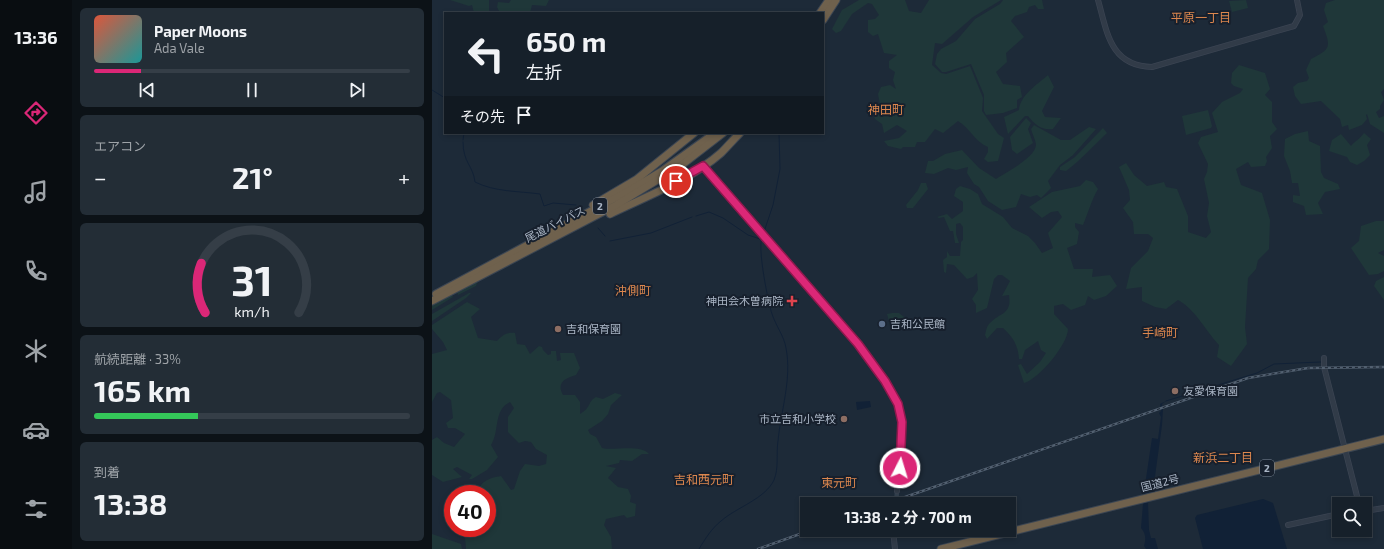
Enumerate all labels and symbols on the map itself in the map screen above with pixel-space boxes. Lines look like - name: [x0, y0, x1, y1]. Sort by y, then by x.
- district label: 平原一丁目: [1171, 10, 1231, 24]
- district label: 神田町: [868, 102, 904, 116]
- pin: [659, 164, 693, 198]
- road number: 2: [593, 198, 607, 214]
- street label: 尾道バイパス: [523, 203, 587, 244]
- district label: 沖側町: [615, 283, 651, 297]
- place label: 神田会木曽病院: [706, 294, 783, 307]
- marker: 神田会木曽病院: [786, 295, 798, 307]
- place label: 吉和公民館: [890, 317, 945, 330]
- marker: 吉和公民館: [877, 319, 887, 329]
- place label: 吉和保育園: [566, 322, 621, 335]
- marker: 吉和保育園: [553, 324, 563, 334]
- district label: 手崎町: [1142, 325, 1178, 339]
- place label: 友愛保育園: [1183, 384, 1238, 397]
- marker: 友愛保育園: [1170, 386, 1180, 396]
- place label: 市立吉和小学校: [759, 412, 836, 425]
- marker: 市立吉和小学校: [839, 414, 849, 424]
- position arrow: [879, 447, 921, 489]
- district label: 新浜二丁目: [1193, 450, 1253, 464]
- road number: 2: [1260, 460, 1274, 476]
- street label: 国道2号: [1139, 471, 1180, 494]
- district label: 吉和西元町: [674, 472, 734, 486]
- district label: 東元町: [821, 475, 857, 489]
- speed limit sign: 40: [444, 485, 496, 537]

